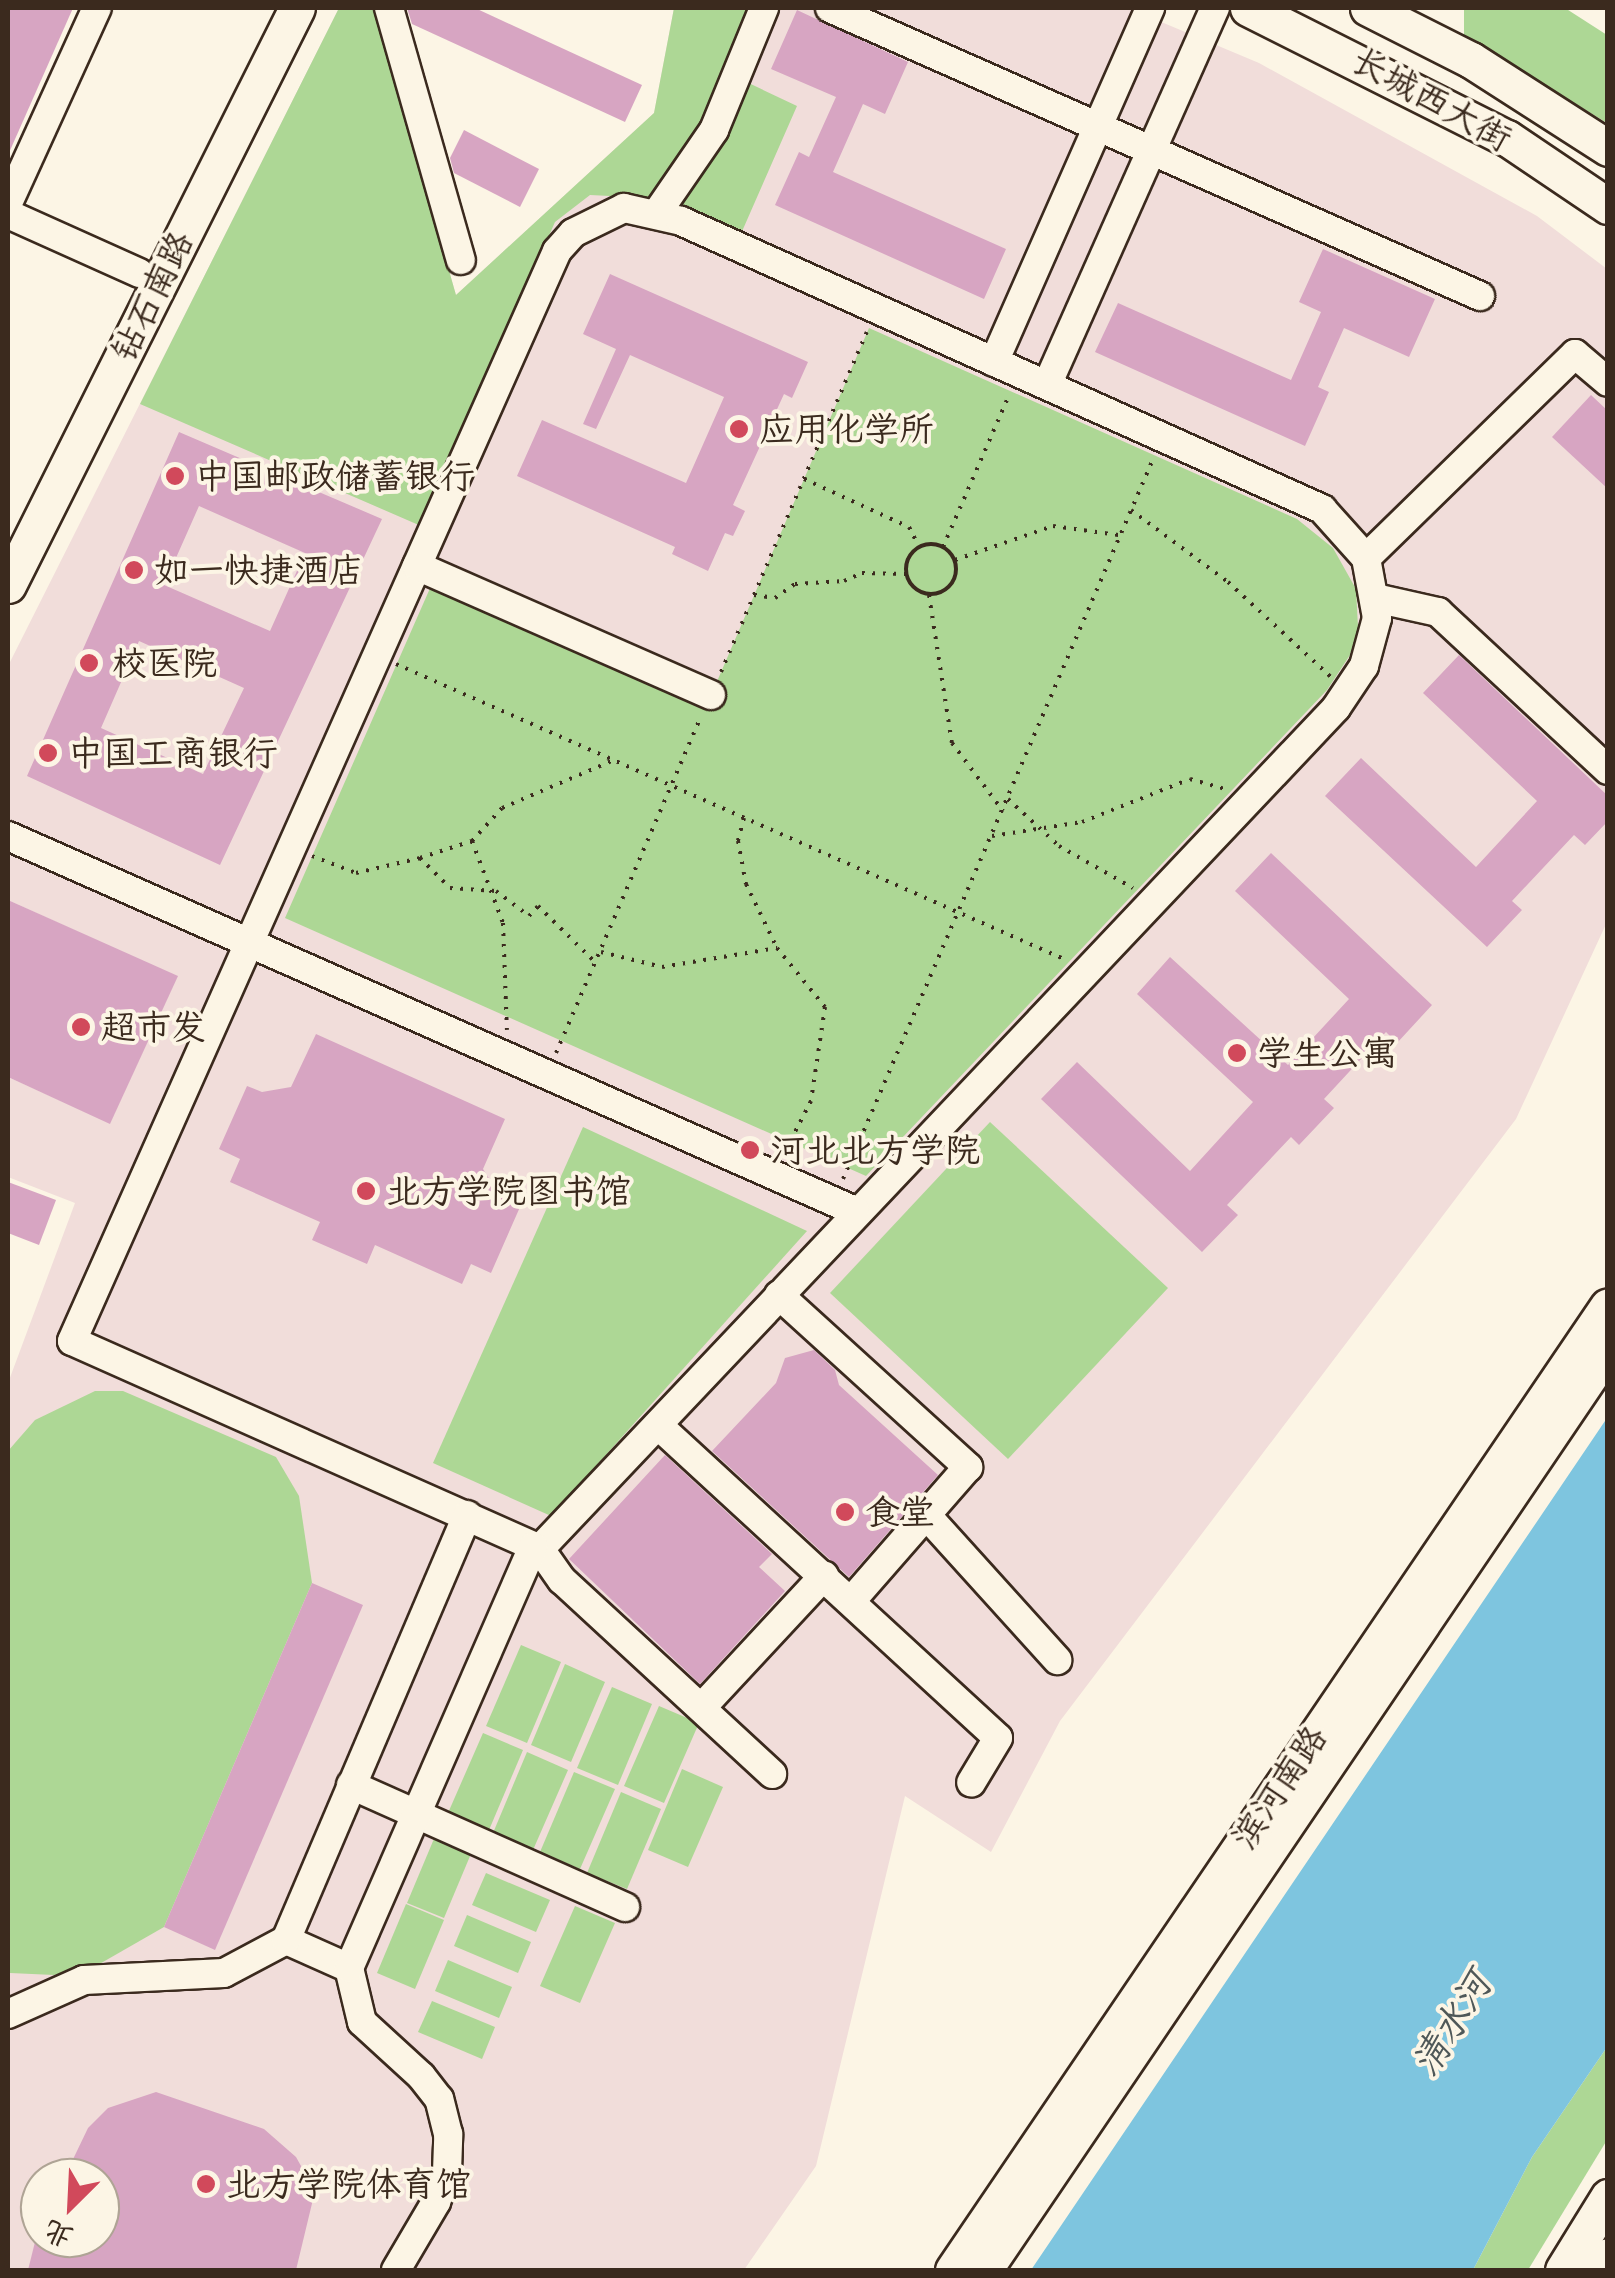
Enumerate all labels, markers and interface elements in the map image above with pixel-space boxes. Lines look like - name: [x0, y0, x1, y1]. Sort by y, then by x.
- street label: 长城西大街: [1345, 38, 1519, 160]
- street label: 钻石南路: [102, 224, 202, 368]
- place label: 应用化学所: [759, 408, 934, 450]
- marker: 应用化学所: [728, 418, 750, 440]
- place label: 中国邮政储蓄银行: [195, 455, 475, 497]
- marker: 中国邮政储蓄银行: [164, 465, 186, 487]
- place label: 如一快捷酒店: [154, 549, 364, 591]
- marker: 如一快捷酒店: [123, 559, 145, 581]
- place label: 校医院: [112, 642, 217, 684]
- marker: 校医院: [76, 650, 102, 676]
- place label: 中国工商银行: [68, 732, 278, 774]
- marker: 中国工商银行: [37, 742, 59, 764]
- place label: 超市发: [101, 1006, 206, 1048]
- marker: 超市发: [70, 1016, 92, 1038]
- place label: 学生公寓: [1257, 1032, 1397, 1074]
- marker: 学生公寓: [1226, 1042, 1248, 1064]
- place label: 河北北方学院: [770, 1129, 980, 1171]
- marker: 河北北方学院: [739, 1139, 761, 1161]
- place label: 北方学院图书馆: [386, 1170, 631, 1212]
- marker: 北方学院图书馆: [355, 1180, 377, 1202]
- place label: 食堂: [865, 1491, 935, 1533]
- marker: 食堂: [834, 1501, 856, 1523]
- street label: 滨河南路: [1222, 1717, 1336, 1857]
- water label: 清水河: [1402, 1964, 1502, 2084]
- north arrow: [20, 2158, 120, 2258]
- place label: 北方学院体育馆: [226, 2163, 471, 2205]
- marker: 北方学院体育馆: [195, 2173, 217, 2195]
- text: 北: [36, 2206, 81, 2262]

